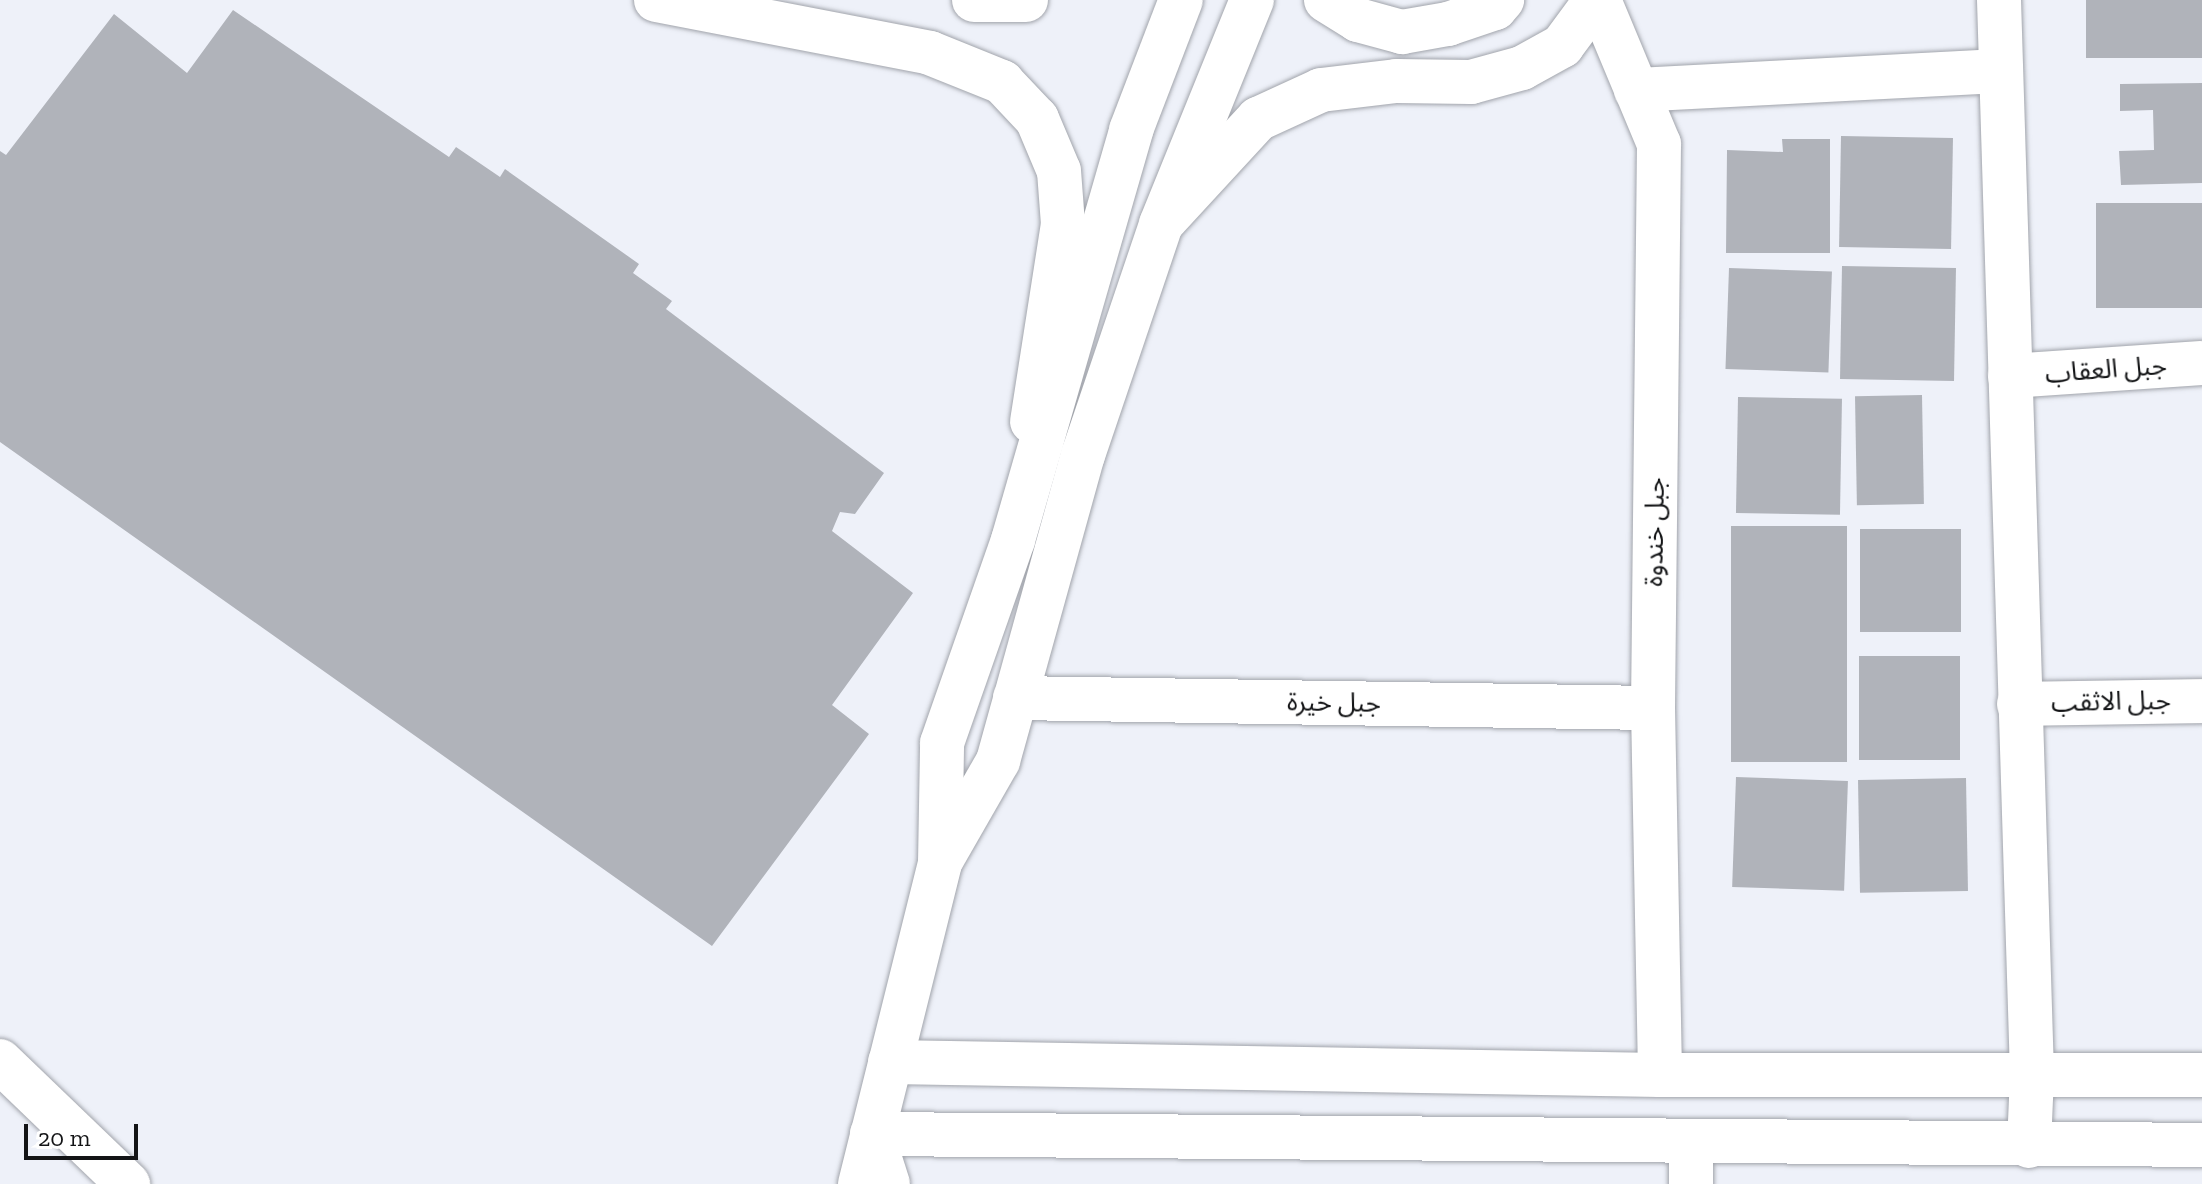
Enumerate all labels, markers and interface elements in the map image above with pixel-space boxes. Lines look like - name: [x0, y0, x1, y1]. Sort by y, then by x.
- street label: جبل العقاب: [2044, 350, 2168, 390]
- street label: جبل خندوة: [1638, 477, 1672, 587]
- street label: جبل الاثقب: [2051, 685, 2171, 719]
- street label: جبل خيرة: [1287, 687, 1381, 719]
- scale bar: [28, 1108, 142, 1158]
- text: 20 m: [38, 1123, 90, 1152]

